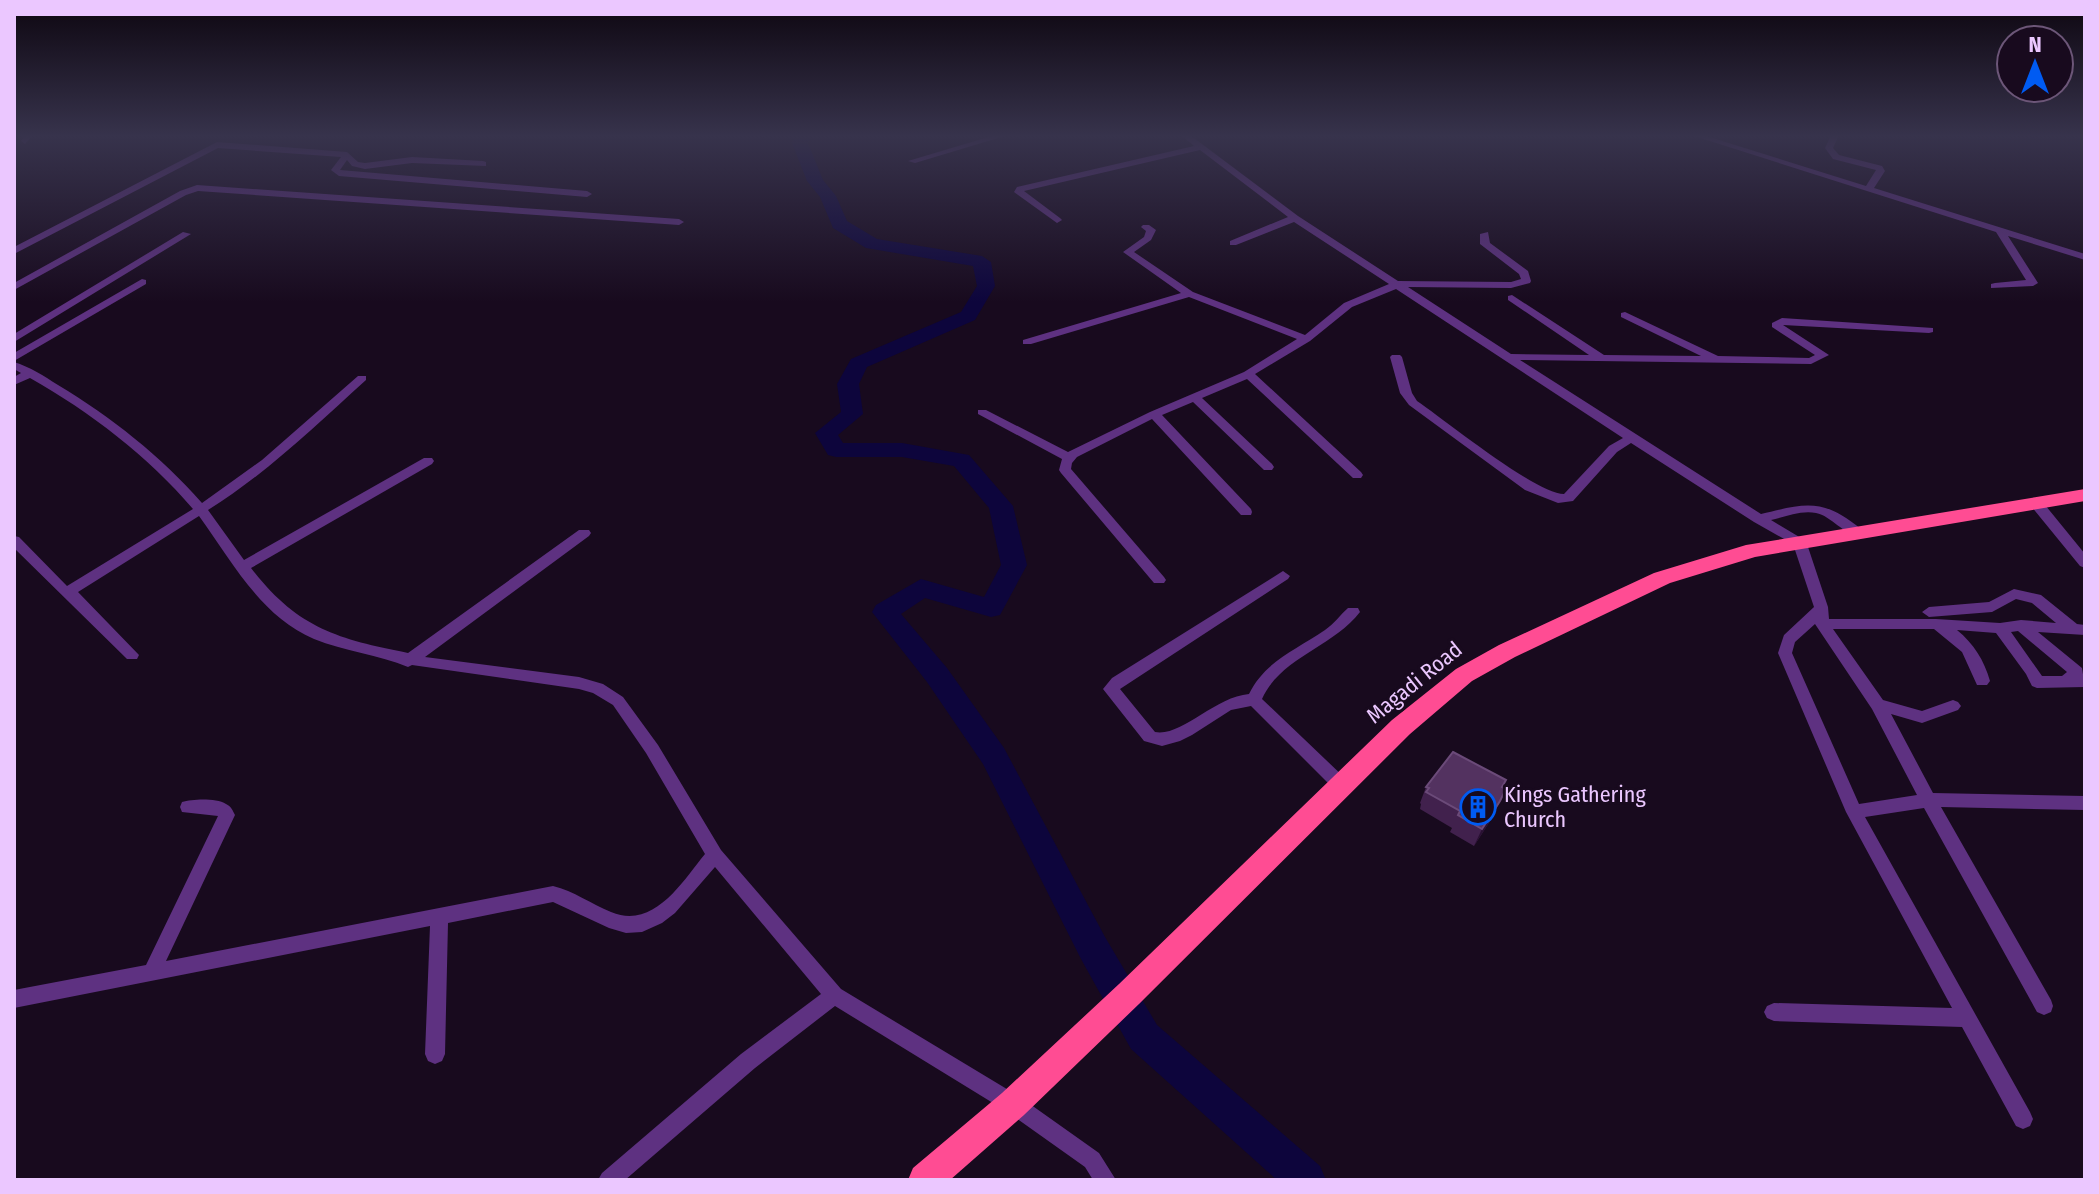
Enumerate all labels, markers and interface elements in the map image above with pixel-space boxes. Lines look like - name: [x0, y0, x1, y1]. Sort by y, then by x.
- north arrow: [1995, 24, 2075, 104]
- text: N: [2028, 31, 2042, 58]
- street label: Magadi Road: [1361, 636, 1468, 729]
- place label: Kings Gathering Church: [1504, 781, 1646, 833]
- building icon: Kings Gathering Church: [1459, 788, 1497, 826]

